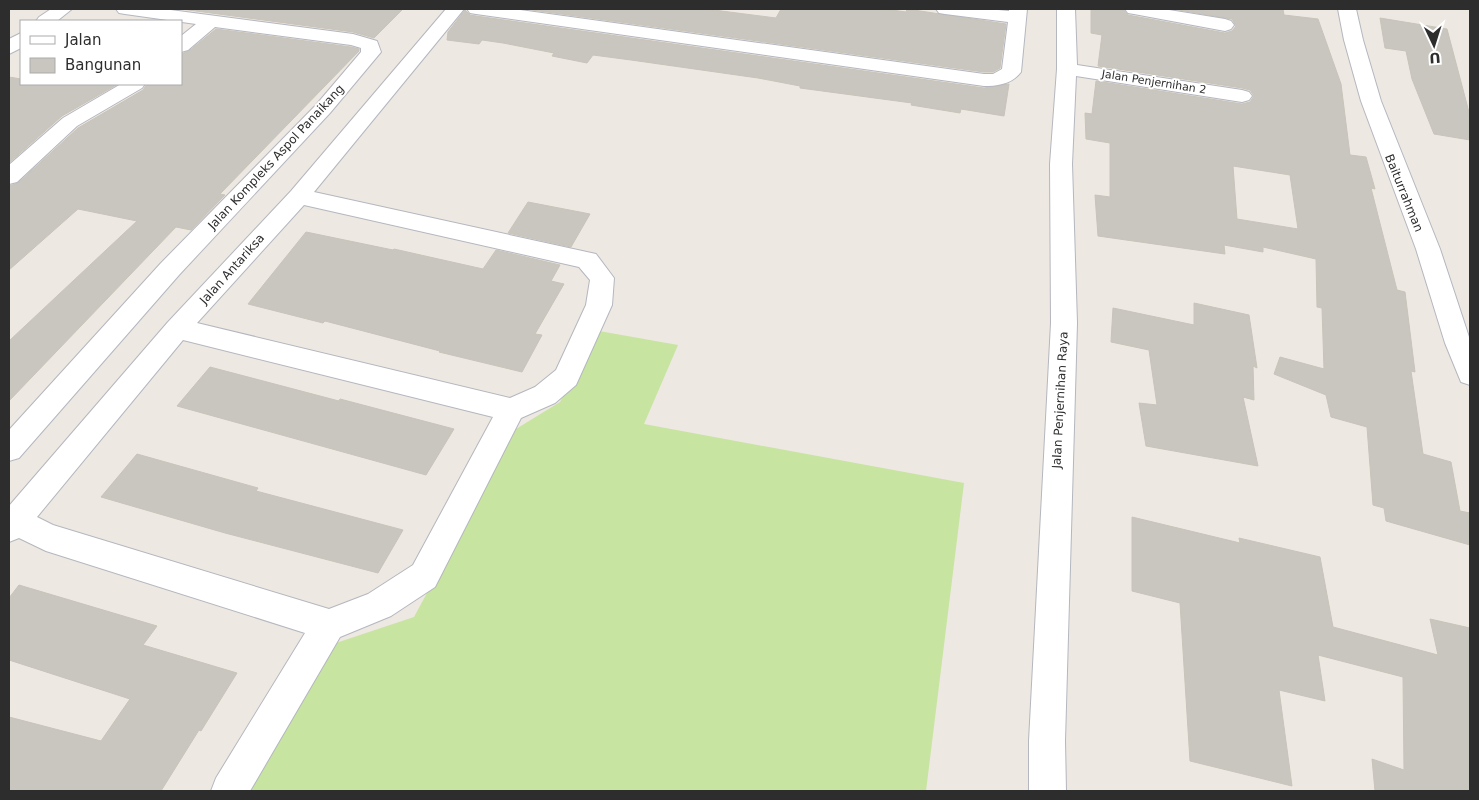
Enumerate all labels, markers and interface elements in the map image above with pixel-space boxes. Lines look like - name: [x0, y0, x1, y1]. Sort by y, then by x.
- legend: [20, 20, 182, 85]
- north arrow: [1409, 20, 1459, 70]
- text: Jalan: [64, 31, 101, 49]
- text: U: [1429, 50, 1441, 66]
- text: Bangunan: [65, 56, 141, 74]
- street label: Jalan Penjernihan 2: [1100, 67, 1207, 97]
- street label: Jalan Kompleks Aspol Panaikang: [204, 82, 347, 233]
- street label: Baiturrahman: [1382, 152, 1426, 234]
- street label: Jalan Antariksa: [196, 231, 267, 308]
- street label: Jalan Penjernihan Raya: [1049, 331, 1071, 470]

